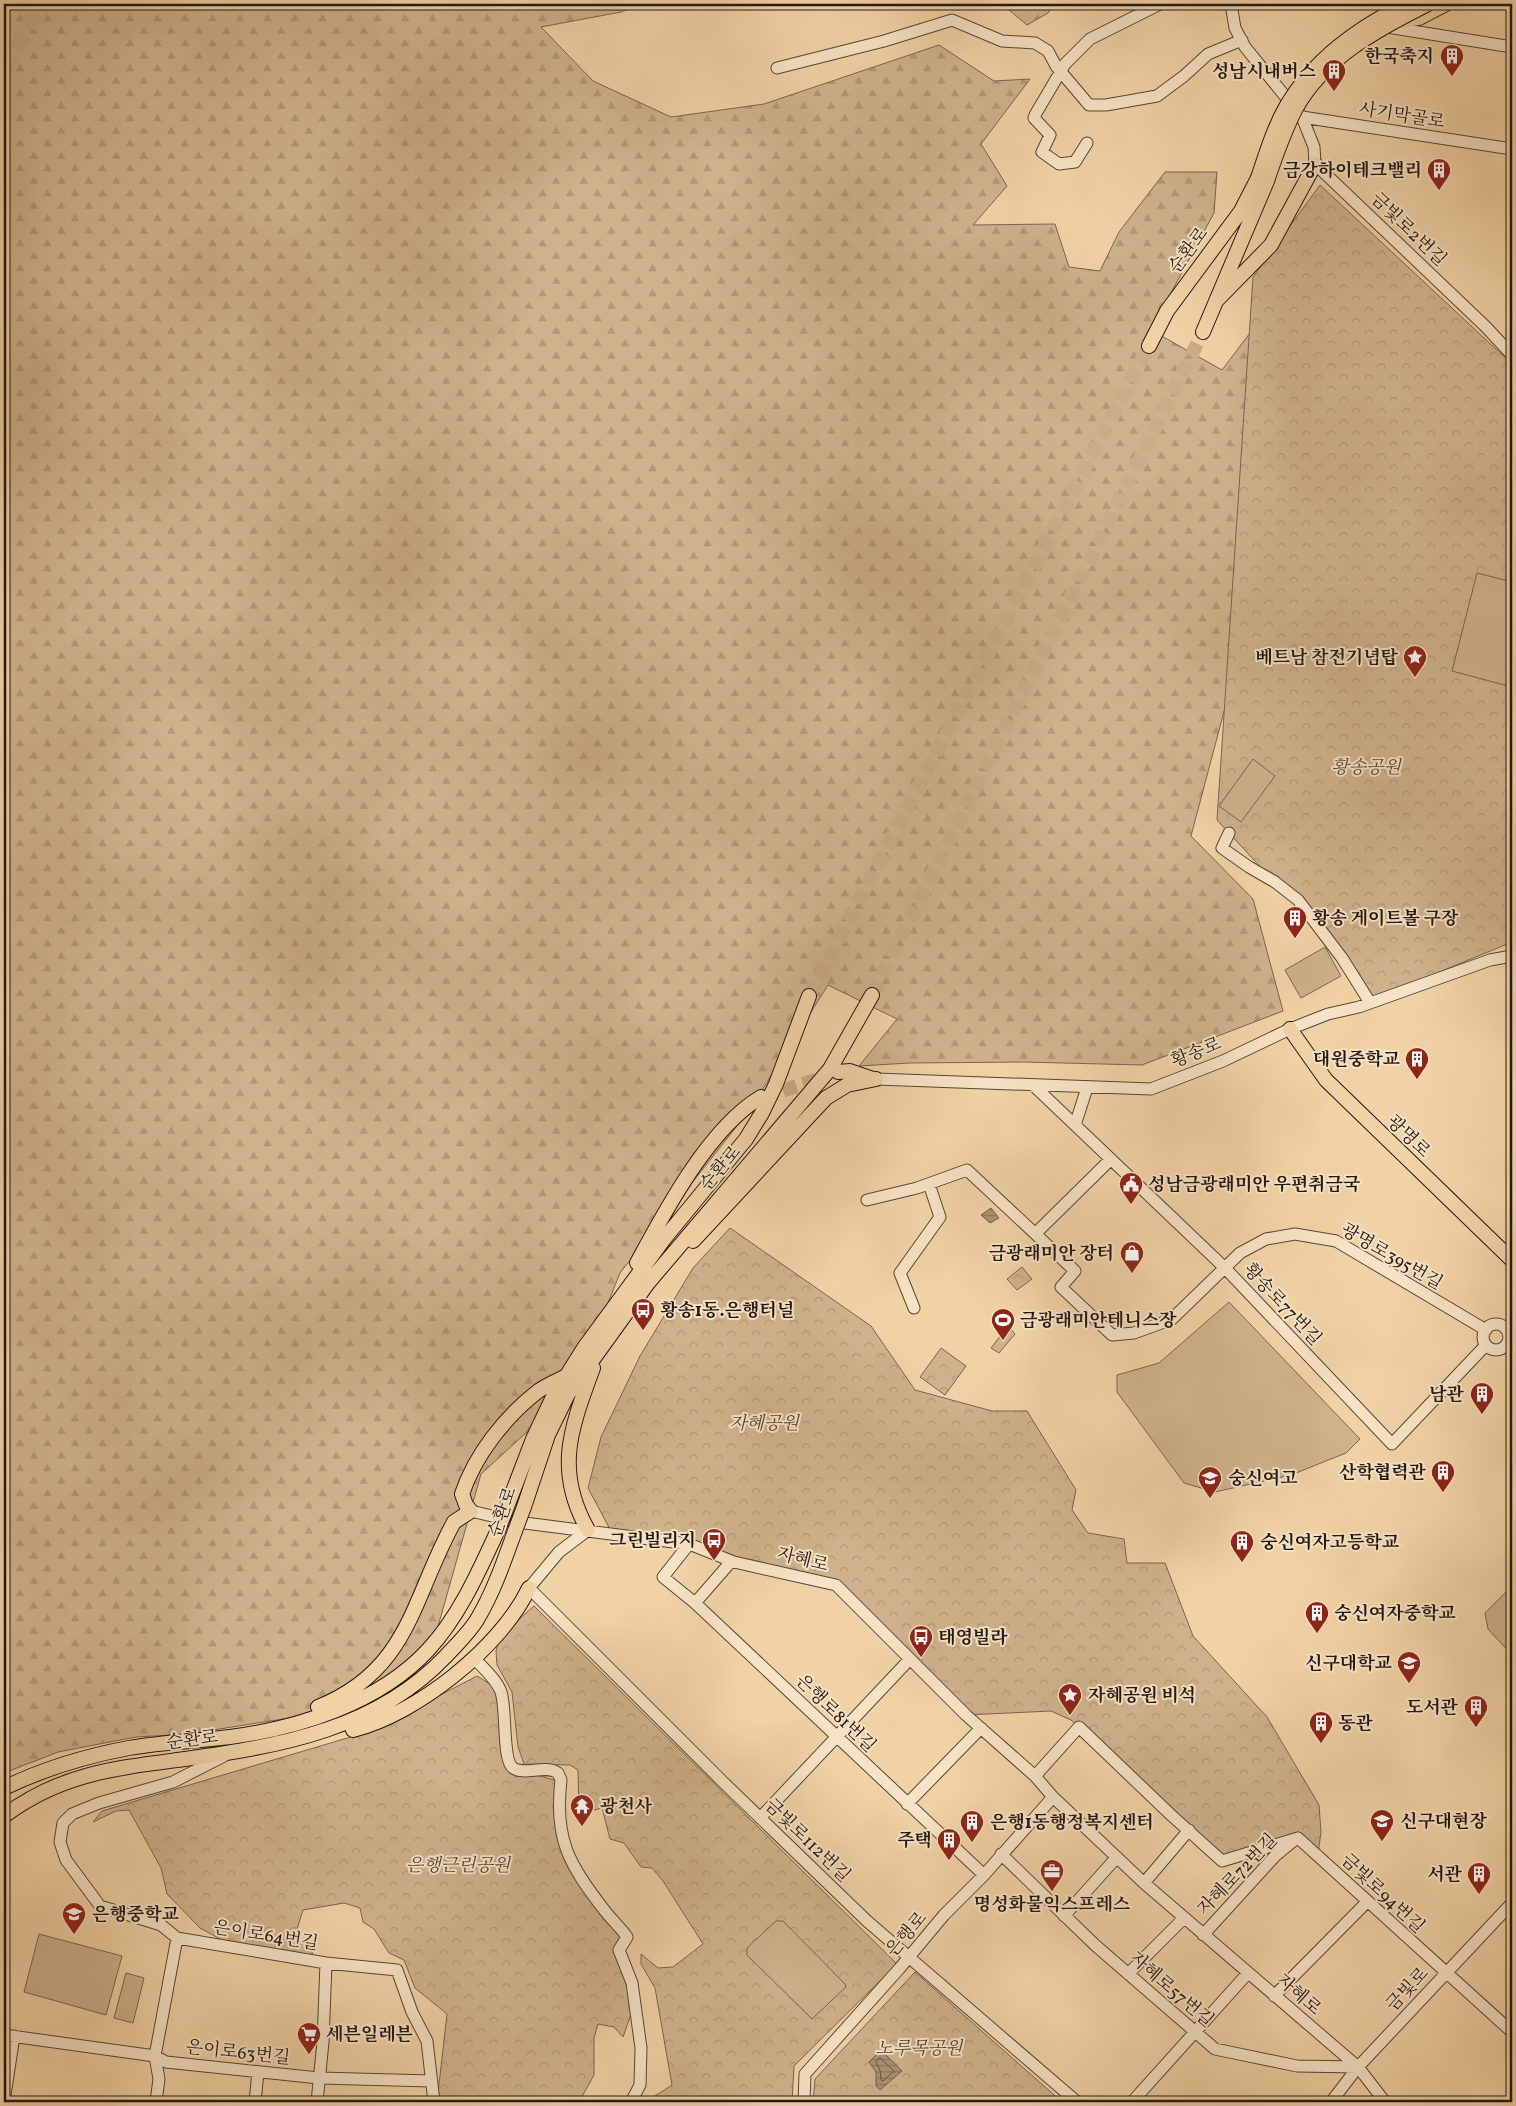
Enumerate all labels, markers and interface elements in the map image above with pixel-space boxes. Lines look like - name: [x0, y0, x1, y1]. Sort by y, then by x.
- building icon: 한국축지: [1439, 43, 1465, 77]
- place label: 한국축지: [1364, 45, 1434, 70]
- building icon: 성남시내버스: [1321, 58, 1347, 92]
- place label: 성남시내버스: [1212, 60, 1317, 85]
- street label: 사기막골로: [1357, 97, 1447, 136]
- building icon: 금강하이테크밸리: [1426, 157, 1452, 191]
- place label: 금강하이테크밸리: [1283, 159, 1422, 184]
- street label: 금빛로2번길: [1365, 188, 1451, 273]
- street label: 순환로: [1164, 223, 1215, 279]
- place icon: 베트남 참전기념탑: [1402, 644, 1428, 678]
- place label: 베트남 참전기념탑: [1255, 646, 1399, 671]
- park label: 황송공원: [1331, 756, 1402, 781]
- building icon: 황송 게이트볼 구장: [1282, 905, 1308, 939]
- place label: 황송 게이트볼 구장: [1312, 907, 1459, 932]
- street label: 황송로: [1168, 1032, 1225, 1075]
- building icon: 대원중학교: [1404, 1046, 1430, 1080]
- place label: 대원중학교: [1313, 1048, 1401, 1073]
- street label: 광명로: [1381, 1110, 1435, 1164]
- street label: 순환로: [695, 1141, 747, 1197]
- public building icon: 성남금광래미안 우편취금국: [1118, 1171, 1144, 1205]
- place label: 성남금광래미안 우편취금국: [1148, 1173, 1361, 1198]
- street label: 광명로395번길: [1336, 1218, 1447, 1297]
- shop icon: 금광래미안 장터: [1119, 1240, 1145, 1274]
- place label: 금광래미안 장터: [989, 1242, 1114, 1267]
- street label: 황송로77번길: [1237, 1258, 1327, 1352]
- bus stop icon: 황송1동.은행터널: [630, 1297, 656, 1331]
- place label: 황송1동.은행터널: [660, 1299, 794, 1324]
- sports icon: 금광래미안테니스장: [990, 1307, 1016, 1341]
- place label: 금광래미안테니스장: [1020, 1309, 1177, 1334]
- building icon: 남관: [1469, 1381, 1495, 1415]
- place label: 남관: [1429, 1383, 1465, 1408]
- park label: 자혜공원: [729, 1412, 800, 1437]
- building icon: 산학협력관: [1430, 1459, 1456, 1493]
- place label: 산학협력관: [1339, 1461, 1427, 1486]
- school or university icon: 숭신여고: [1197, 1465, 1223, 1499]
- place label: 숭신여고: [1228, 1467, 1298, 1492]
- street label: 순환로: [483, 1484, 524, 1541]
- bus stop icon: 그린빌리지: [701, 1527, 727, 1561]
- place label: 그린빌리지: [609, 1529, 696, 1554]
- building icon: 숭신여자고등학교: [1229, 1529, 1255, 1563]
- place label: 숭신여자고등학교: [1260, 1531, 1400, 1556]
- street label: 자혜로: [774, 1542, 831, 1579]
- building icon: 숭신여자중학교: [1304, 1600, 1330, 1634]
- place label: 숭신여자중학교: [1334, 1602, 1456, 1627]
- bus stop icon: 태영빌라: [908, 1624, 934, 1658]
- place label: 태영빌라: [938, 1626, 1008, 1651]
- school or university icon: 신구대학교: [1396, 1650, 1422, 1684]
- place label: 신구대학교: [1305, 1652, 1393, 1677]
- street label: 은행로81번길: [789, 1669, 881, 1759]
- place icon: 자혜공원 비석: [1057, 1682, 1083, 1716]
- place label: 자혜공원 비석: [1088, 1684, 1196, 1709]
- building icon: 도서관: [1463, 1694, 1489, 1728]
- place label: 도서관: [1406, 1696, 1459, 1721]
- building icon: 동관: [1308, 1710, 1334, 1744]
- place label: 동관: [1338, 1712, 1373, 1737]
- street label: 순환로: [165, 1725, 220, 1756]
- temple icon: 광천사: [569, 1793, 595, 1827]
- street label: 금빛로112번길: [759, 1794, 855, 1888]
- place label: 광천사: [600, 1795, 653, 1820]
- school or university icon: 신구대현장: [1369, 1808, 1395, 1842]
- building icon: 은행1동행정복지센터: [959, 1809, 985, 1843]
- place label: 신구대현장: [1400, 1810, 1488, 1835]
- place label: 은행1동행정복지센터: [990, 1811, 1154, 1836]
- building icon: 주택: [936, 1827, 962, 1861]
- place label: 주택: [897, 1829, 932, 1854]
- street label: 자혜로72번길: [1193, 1829, 1284, 1921]
- street label: 금빛로94번길: [1334, 1849, 1429, 1940]
- park label: 은행근린공원: [406, 1854, 512, 1879]
- office icon: 명성화물익스프레스: [1039, 1858, 1065, 1892]
- building icon: 서관: [1466, 1861, 1492, 1895]
- place label: 서관: [1427, 1863, 1463, 1888]
- place label: 명성화물익스프레스: [974, 1893, 1131, 1918]
- school or university icon: 은행중학교: [61, 1901, 87, 1935]
- place label: 은행중학교: [92, 1903, 180, 1928]
- street label: 은행로: [881, 1907, 933, 1963]
- street label: 은이로64번길: [211, 1916, 320, 1957]
- street label: 자혜로57번길: [1123, 1946, 1219, 2034]
- street label: 금빛로: [1381, 1962, 1435, 2018]
- street label: 자혜로: [1270, 1969, 1326, 2022]
- supermarket icon: 세븐일레븐: [296, 2021, 322, 2055]
- place label: 세븐일레븐: [326, 2023, 413, 2048]
- street label: 은이로63번길: [184, 2036, 291, 2071]
- park label: 노루목공원: [876, 2037, 964, 2062]

